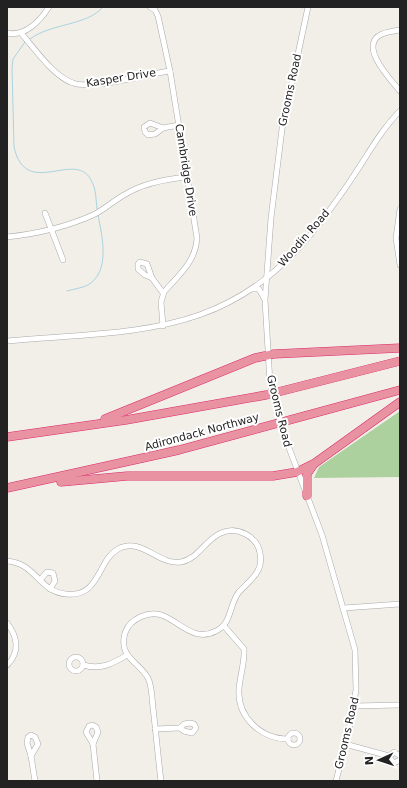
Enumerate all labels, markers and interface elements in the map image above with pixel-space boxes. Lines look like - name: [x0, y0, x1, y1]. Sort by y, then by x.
- street label: Grooms Road: [276, 53, 304, 127]
- street label: Kasper Drive: [85, 66, 157, 90]
- street label: Cambridge Drive: [172, 123, 200, 217]
- street label: Woodin Road: [276, 207, 332, 269]
- street label: Grooms Road: [264, 374, 294, 448]
- street label: Adirondack Northway: [143, 410, 261, 454]
- street label: Grooms Road: [332, 696, 362, 770]
- north arrow: [359, 740, 399, 780]
- text: N: [363, 756, 376, 765]

